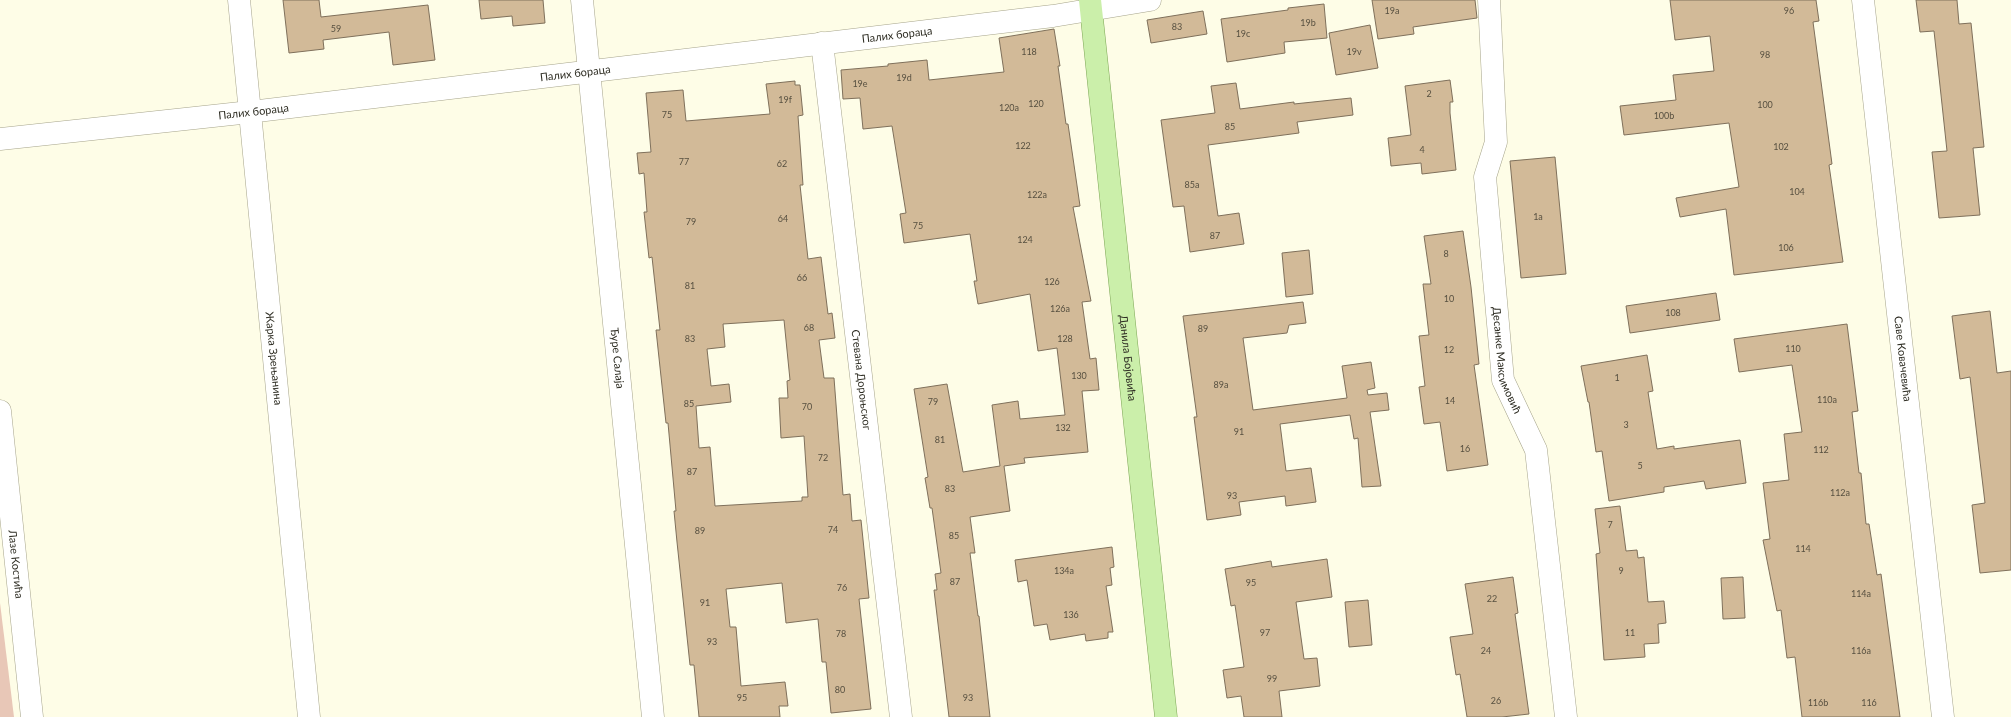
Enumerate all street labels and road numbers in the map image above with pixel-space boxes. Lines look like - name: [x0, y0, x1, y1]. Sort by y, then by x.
- street label: Палих бораца: [861, 23, 933, 45]
- street label: Палих бораца: [539, 62, 611, 83]
- street label: Палих бораца: [218, 100, 289, 121]
- street label: Десанке Максимовић: [1491, 306, 1525, 415]
- street label: Жарка Зрењанина: [263, 311, 286, 406]
- street label: Данила Бојовића: [1117, 314, 1139, 402]
- street label: Саве Ковачевића: [1892, 315, 1915, 402]
- street label: Ђуре Салаја: [608, 327, 627, 389]
- street label: Стевана Дороњског: [850, 329, 874, 431]
- street label: Лазе Костића: [6, 528, 27, 599]

